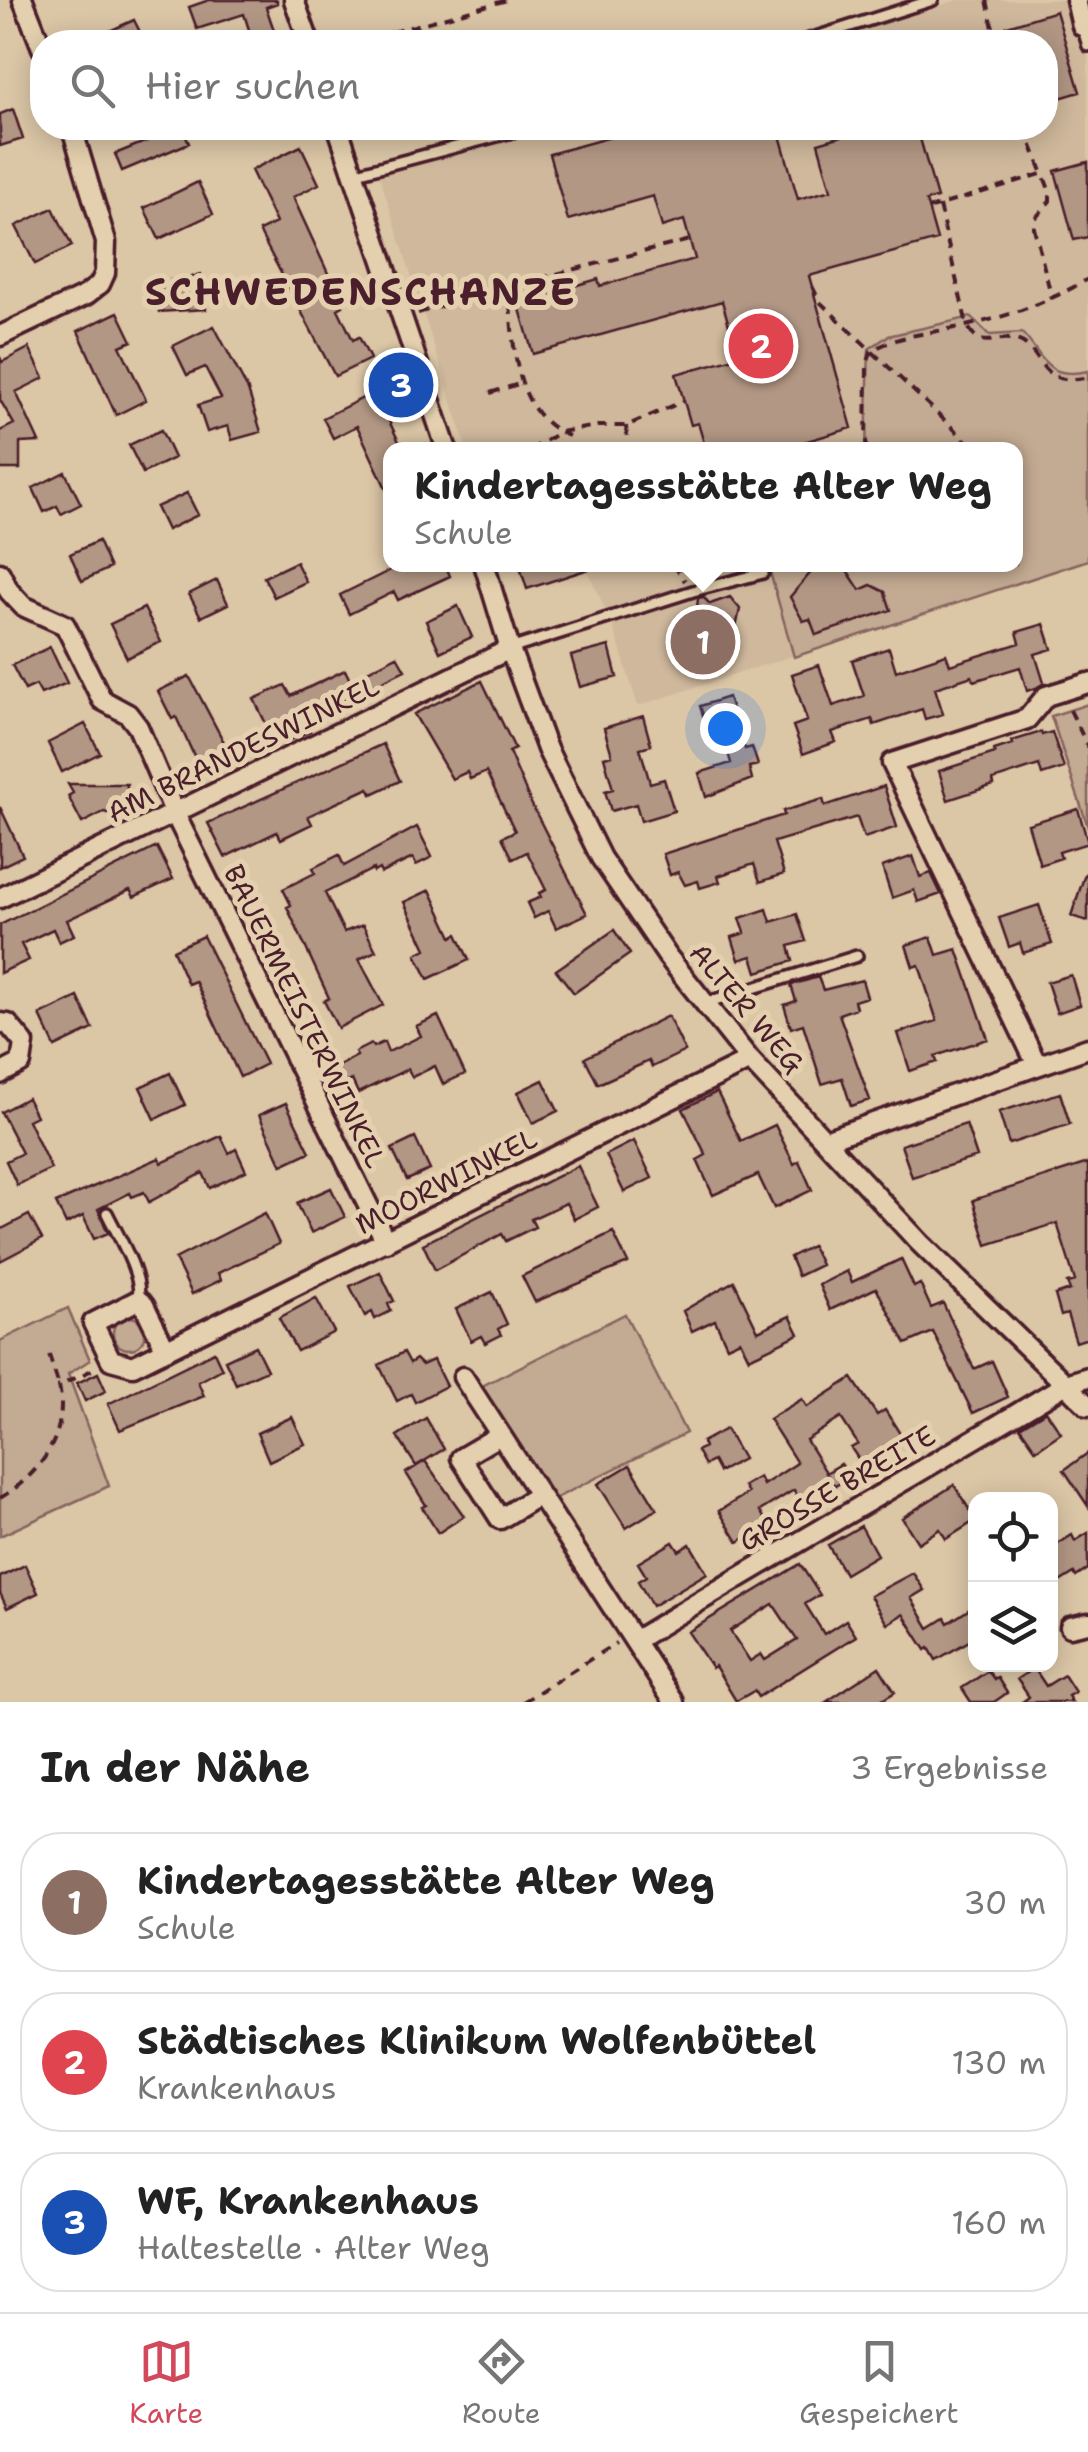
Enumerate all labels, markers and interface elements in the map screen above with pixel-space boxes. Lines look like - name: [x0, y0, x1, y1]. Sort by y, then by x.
- search box: [30, 30, 1058, 140]
- icon: search: [65, 58, 120, 113]
- text: Hier suchen: [145, 60, 360, 111]
- district label: SCHWEDENSCHANZE: [145, 266, 577, 317]
- pin: 2: [728, 308, 794, 384]
- pin: 3: [368, 348, 434, 422]
- popup: [383, 442, 1023, 572]
- text: Kindertagesstätte Alter Weg: [414, 460, 992, 511]
- text: Schule: [414, 511, 513, 554]
- pin: 1: [670, 604, 736, 680]
- street label: AM BRANDESWINKEL: [101, 667, 385, 831]
- your location: [700, 703, 751, 754]
- street label: BAUERMEISTERWINKEL: [215, 858, 395, 1174]
- street label: ALTER WEG: [681, 935, 813, 1081]
- street label: MOORWINKEL: [349, 1119, 543, 1243]
- street label: GROSSE BREITE: [732, 1416, 942, 1560]
- map controls: [968, 1492, 1058, 1672]
- button: locate: [968, 1492, 1058, 1582]
- button: layers: [968, 1582, 1058, 1672]
- text: In der Nähe: [40, 1739, 310, 1795]
- text: 3 Ergebnisse: [850, 1746, 1048, 1789]
- text: Kindertagesstätte Alter Weg: [137, 1855, 714, 1906]
- text: 1: [67, 1881, 82, 1924]
- text: 30 m: [963, 1881, 1046, 1924]
- text: Schule: [137, 1906, 236, 1949]
- text: Städtisches Klinikum Wolfenbüttel: [137, 2015, 816, 2066]
- text: 2: [63, 2041, 86, 2084]
- text: 130 m: [951, 2041, 1046, 2084]
- text: Krankenhaus: [137, 2066, 336, 2109]
- text: WF, Krankenhaus: [137, 2175, 479, 2226]
- text: 3: [63, 2201, 86, 2244]
- text: 160 m: [951, 2201, 1046, 2244]
- text: Haltestelle · Alter Weg: [137, 2226, 490, 2269]
- tab: Karte: [129, 2334, 203, 2432]
- tab: Route: [462, 2334, 541, 2432]
- tab: Gespeichert: [799, 2334, 959, 2432]

